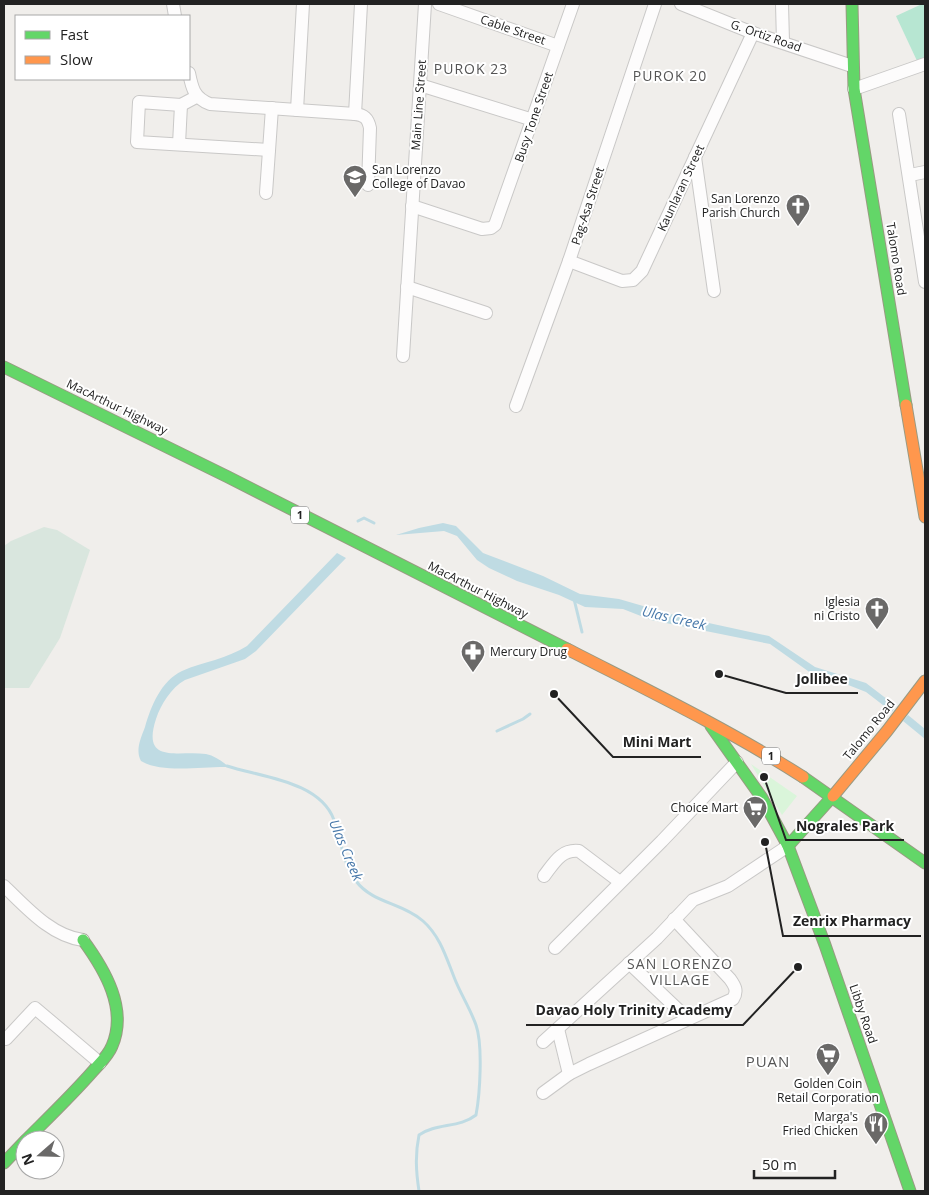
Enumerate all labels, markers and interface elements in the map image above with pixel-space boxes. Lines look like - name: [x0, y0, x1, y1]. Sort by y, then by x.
- street label: Cable Street: [478, 10, 548, 49]
- legend: [15, 15, 190, 80]
- street label: G. Ortiz Road: [728, 15, 804, 56]
- text: Fast: [60, 24, 89, 44]
- text: Slow: [60, 49, 93, 69]
- street label: Main Line Street: [407, 59, 430, 151]
- district label: PUROK 23: [434, 59, 508, 78]
- district label: PUROK 20: [633, 66, 707, 85]
- street label: Busy Tone Street: [510, 69, 557, 164]
- street label: Kaunlaran Street: [653, 142, 708, 234]
- place label: San Lorenzo College of Davao: [372, 161, 466, 192]
- school or university icon: San Lorenzo College of Davao: [342, 164, 368, 198]
- street label: Pag-Asa Street: [567, 165, 608, 247]
- place label: San Lorenzo Parish Church: [702, 190, 780, 221]
- church icon: San Lorenzo Parish Church: [785, 193, 811, 227]
- street label: Talomo Road: [882, 221, 911, 297]
- street label: MacArthur Highway: [64, 375, 171, 439]
- road number: 1: [291, 506, 309, 524]
- street label: MacArthur Highway: [425, 557, 532, 623]
- place label: Iglesia ni Cristo: [814, 593, 860, 624]
- church icon: Iglesia ni Cristo: [864, 596, 890, 630]
- water label: Ulas Creek: [640, 601, 709, 634]
- pharmacy icon: Mercury Drug: [460, 639, 486, 673]
- place label: Mercury Drug: [490, 643, 568, 660]
- callout: Jollibee: [786, 664, 858, 693]
- text: Jollibee: [794, 669, 848, 688]
- street label: Talomo Road: [839, 696, 898, 764]
- callout: Mini Mart: [613, 728, 701, 757]
- text: Mini Mart: [623, 732, 691, 751]
- road number: 1: [762, 748, 780, 764]
- supermarket icon: Choice Mart: [742, 795, 768, 829]
- place label: Choice Mart: [671, 799, 738, 816]
- callout: Nograles Park: [786, 811, 904, 840]
- water label: Ulas Creek: [325, 816, 368, 885]
- text: Nograles Park: [796, 816, 894, 835]
- callout: Zenrix Pharmacy: [783, 907, 921, 936]
- text: Zenrix Pharmacy: [793, 911, 911, 930]
- district label: SAN LORENZO VILLAGE: [627, 954, 733, 989]
- street label: Libby Road: [845, 982, 882, 1046]
- callout: Davao Holy Trinity Academy: [526, 996, 743, 1025]
- text: Davao Holy Trinity Academy: [536, 1000, 732, 1019]
- supermarket icon: Golden Coin Retail Corporation: [815, 1042, 841, 1076]
- district label: PUAN: [746, 1051, 790, 1071]
- place label: Golden Coin Retail Corporation: [777, 1075, 879, 1106]
- place label: Marga's Fried Chicken: [783, 1108, 858, 1139]
- restaurant icon: Marga's Fried Chicken: [863, 1111, 889, 1145]
- north arrow: [15, 1130, 65, 1180]
- scale bar: [754, 1148, 835, 1180]
- text: N: [16, 1151, 38, 1168]
- text: 50 m: [762, 1154, 797, 1174]

